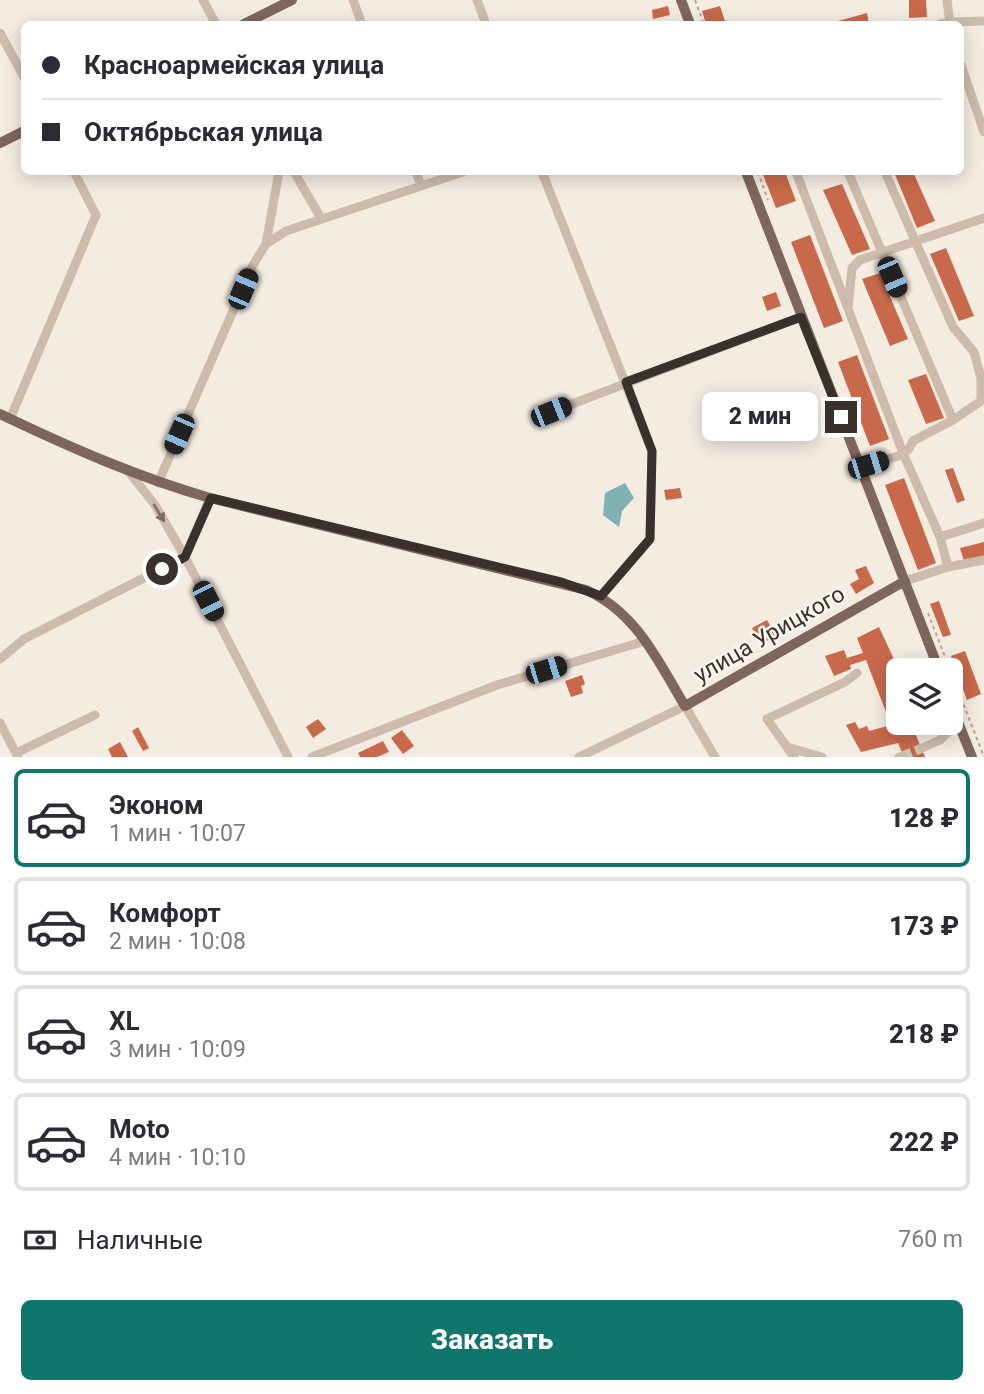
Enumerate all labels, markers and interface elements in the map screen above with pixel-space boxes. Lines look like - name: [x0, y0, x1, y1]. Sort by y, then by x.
- text: Красноармейская улица: [84, 50, 384, 80]
- text: Октябрьская улица: [84, 117, 323, 147]
- car: [875, 254, 910, 300]
- car: [226, 266, 261, 312]
- callout: 2 мин: [701, 392, 816, 442]
- car: [528, 394, 575, 430]
- route end: [825, 401, 857, 433]
- text: 2 мин: [729, 403, 791, 430]
- car: [161, 411, 198, 457]
- car: [845, 449, 892, 481]
- one-way arrow: [153, 504, 165, 523]
- route start: [146, 553, 178, 585]
- car: [190, 578, 227, 624]
- street label: улица Урицкого: [689, 580, 850, 689]
- car: [523, 654, 570, 686]
- map controls: [886, 658, 963, 735]
- button: layers: [886, 658, 963, 735]
- icon: car: [25, 787, 88, 850]
- text: Эконом: [109, 790, 204, 820]
- text: 128 ₽: [889, 803, 959, 833]
- text: 1 мин · 10:07: [109, 820, 246, 847]
- icon: car: [25, 895, 88, 958]
- text: Комфорт: [109, 898, 221, 928]
- text: 173 ₽: [889, 911, 959, 941]
- text: 2 мин · 10:08: [109, 928, 246, 955]
- icon: car: [25, 1003, 88, 1066]
- text: XL: [109, 1006, 140, 1036]
- text: 218 ₽: [889, 1019, 959, 1049]
- text: 3 мин · 10:09: [109, 1036, 246, 1063]
- icon: car: [25, 1111, 88, 1174]
- text: Moto: [109, 1114, 170, 1144]
- text: 222 ₽: [889, 1127, 959, 1157]
- text: 4 мин · 10:10: [109, 1144, 246, 1171]
- icon: cash: [21, 1221, 59, 1259]
- text: Наличные: [77, 1225, 203, 1255]
- text: 760 m: [898, 1226, 963, 1253]
- button: Заказать: [21, 1300, 963, 1380]

